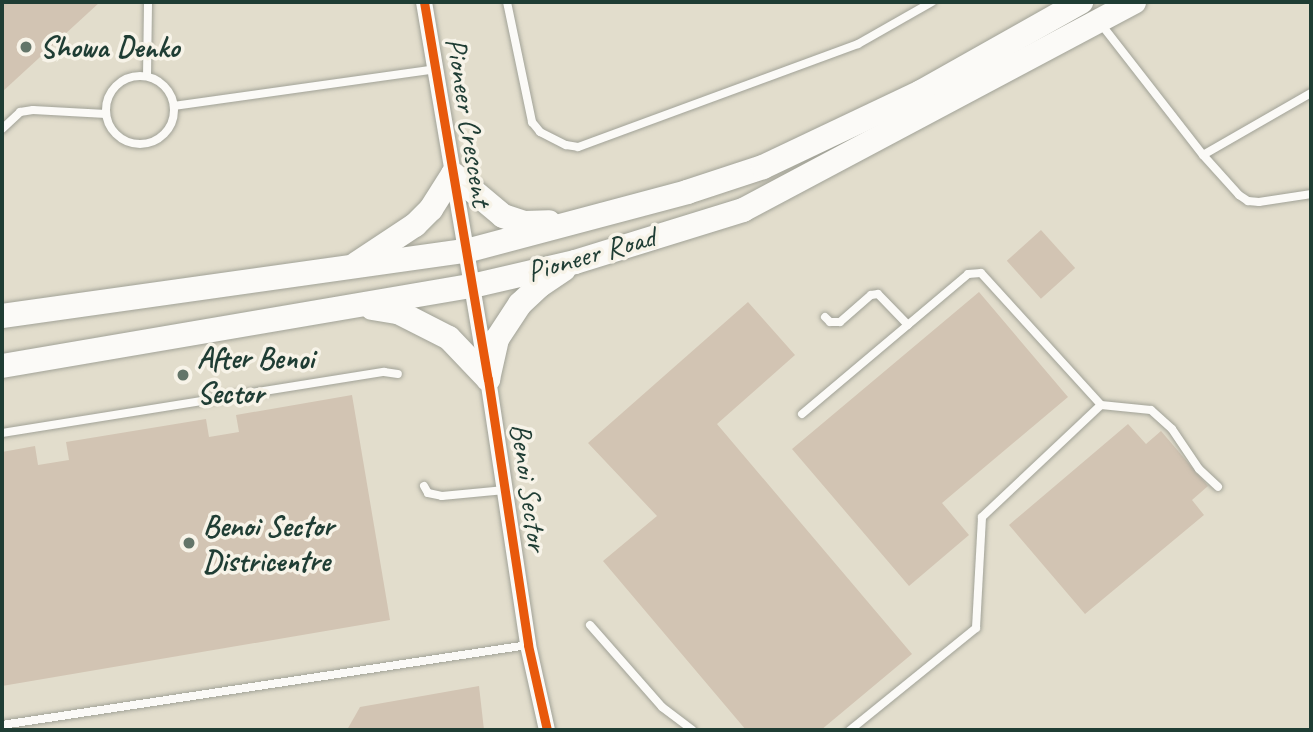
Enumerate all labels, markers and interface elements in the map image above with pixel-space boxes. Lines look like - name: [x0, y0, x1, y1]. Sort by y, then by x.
- place label: Showa Denko: [40, 29, 179, 65]
- street label: Pioneer Crescent: [438, 35, 500, 209]
- marker: Showa Denko: [18, 39, 34, 55]
- street label: Pioneer Road: [523, 219, 659, 289]
- place label: After Benoi Sector: [197, 340, 314, 410]
- marker: After Benoi Sector: [175, 367, 191, 383]
- street label: Benoi Sector: [502, 421, 556, 553]
- place label: Benoi Sector Districentre: [203, 508, 333, 578]
- marker: Benoi Sector Districentre: [181, 535, 197, 551]

